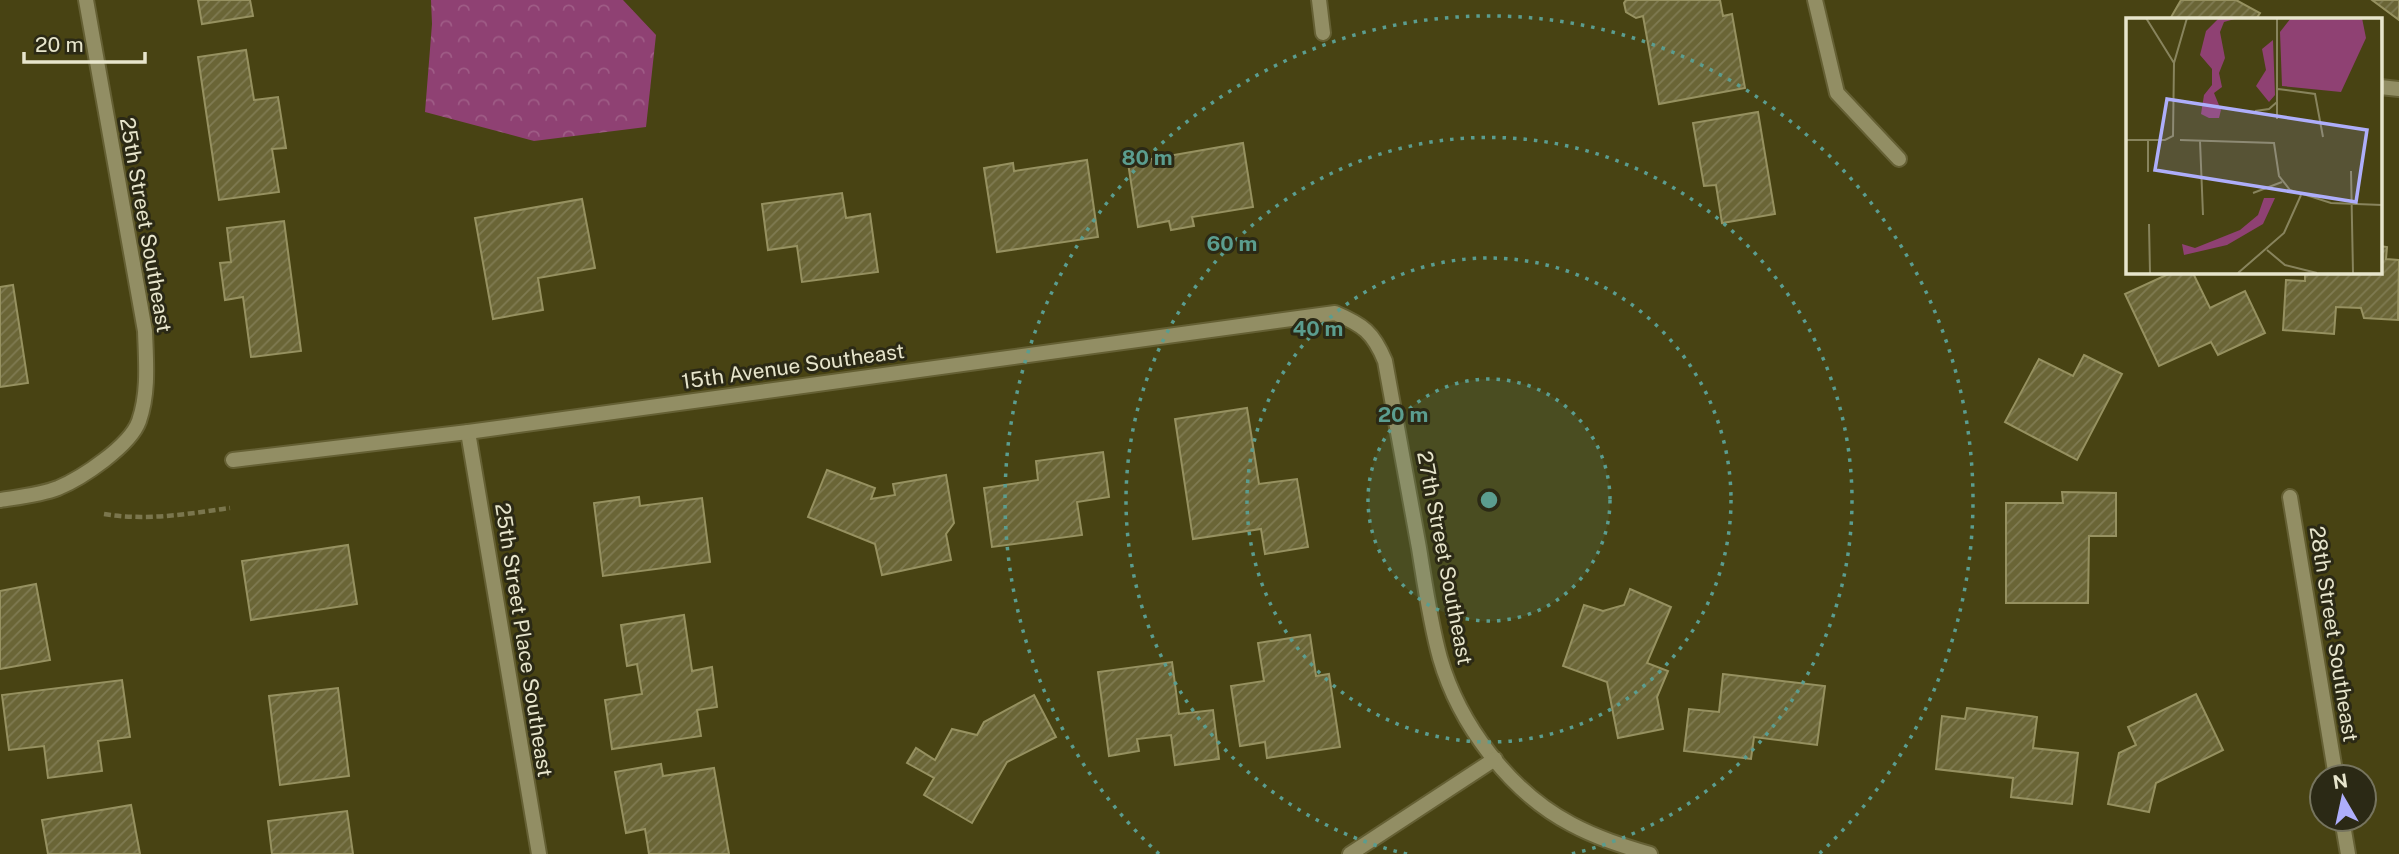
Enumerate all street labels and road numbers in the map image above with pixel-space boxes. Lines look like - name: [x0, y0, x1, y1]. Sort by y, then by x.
- street label: 25th Street Southeast: [115, 115, 177, 335]
- street label: 15th Avenue Southeast: [680, 338, 906, 394]
- street label: 27th Street Southeast: [1412, 449, 1478, 667]
- street label: 25th Street Place Southeast: [490, 501, 558, 779]
- street label: 28th Street Southeast: [2305, 524, 2363, 744]

